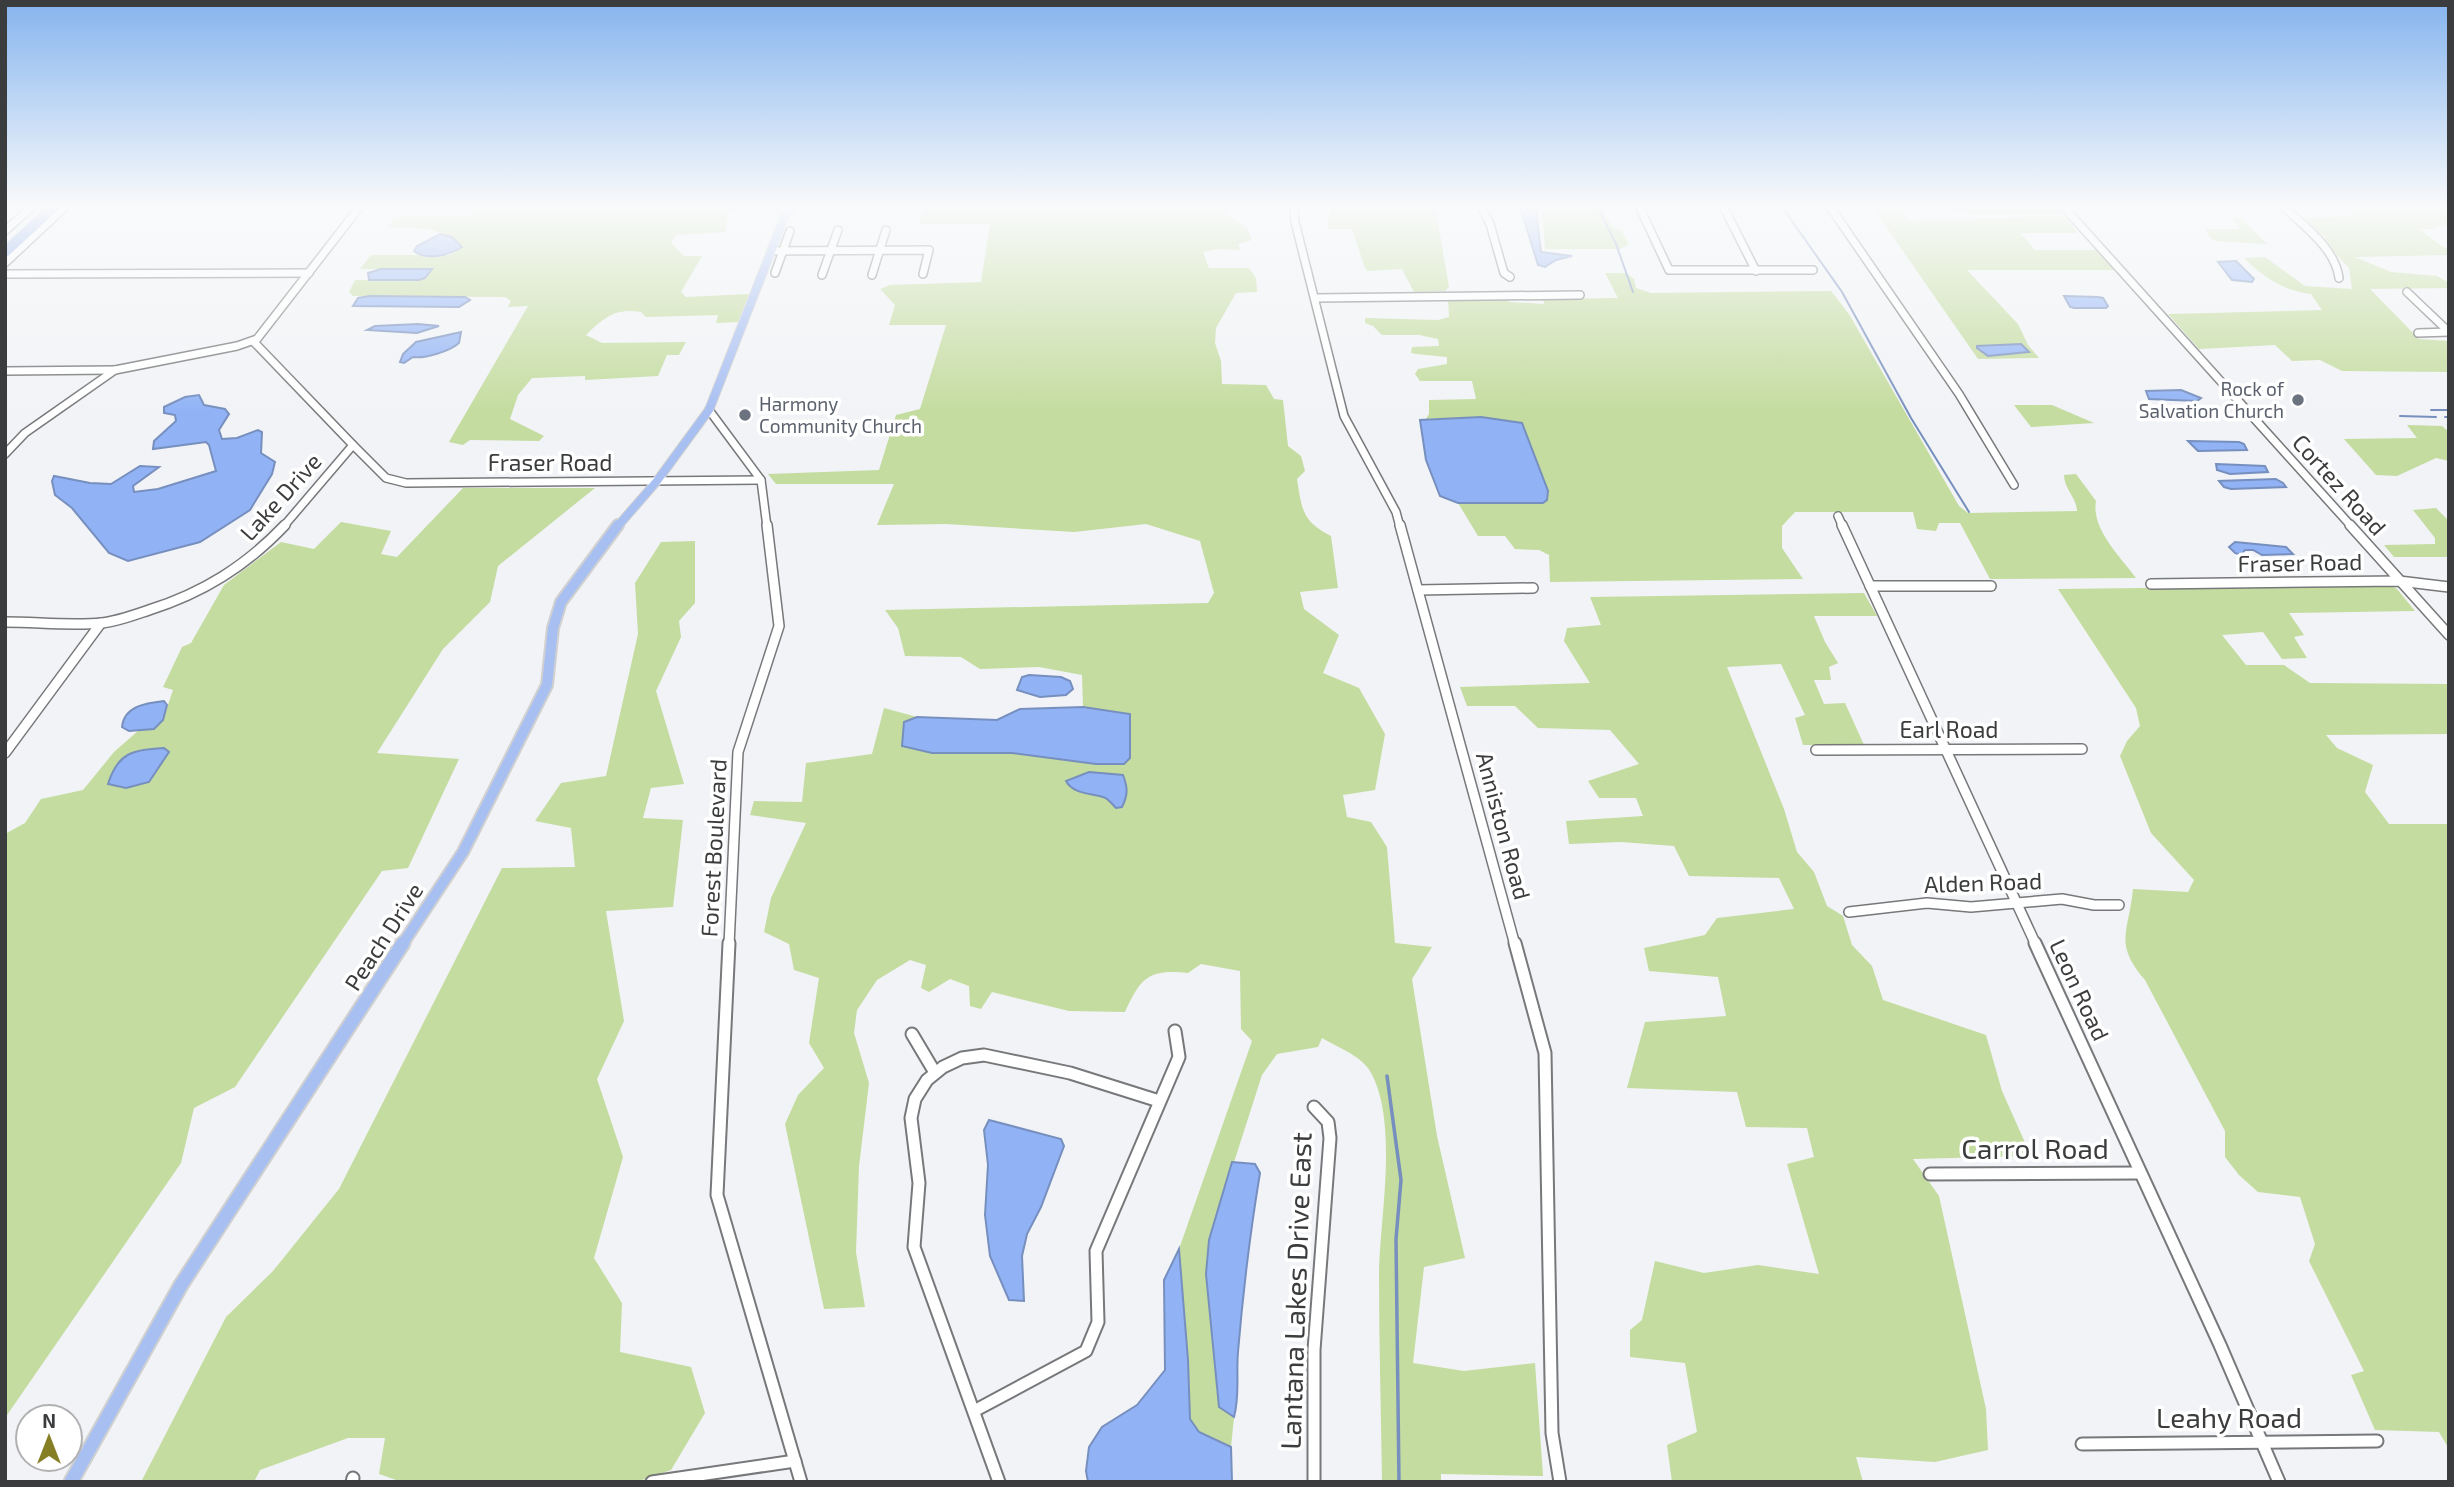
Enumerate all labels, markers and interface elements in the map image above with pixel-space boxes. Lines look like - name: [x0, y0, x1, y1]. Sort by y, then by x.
- place label: Rock of Salvation Church: [2139, 377, 2285, 422]
- place label: Harmony Community Church: [759, 392, 922, 437]
- marker: Rock of Salvation Church: [2290, 392, 2306, 408]
- marker: Harmony Community Church: [737, 407, 753, 423]
- street label: Cortez Road: [2287, 428, 2392, 541]
- street label: Lake Drive: [234, 447, 327, 546]
- street label: Fraser Road: [488, 448, 612, 476]
- street label: Fraser Road: [2237, 547, 2363, 577]
- street label: Earl Road: [1899, 715, 1999, 743]
- street label: Anniston Road: [1471, 749, 1537, 903]
- street label: Forest Boulevard: [694, 758, 732, 938]
- street label: Alden Road: [1923, 866, 2042, 898]
- street label: Peach Drive: [338, 877, 428, 996]
- street label: Leon Road: [2044, 934, 2116, 1045]
- street label: Carrol Road: [1961, 1131, 2109, 1165]
- street label: Lantana Lakes Drive East: [1272, 1132, 1318, 1450]
- street label: Leahy Road: [2156, 1400, 2302, 1434]
- north arrow: [14, 1403, 84, 1473]
- text: N: [42, 1409, 56, 1432]

